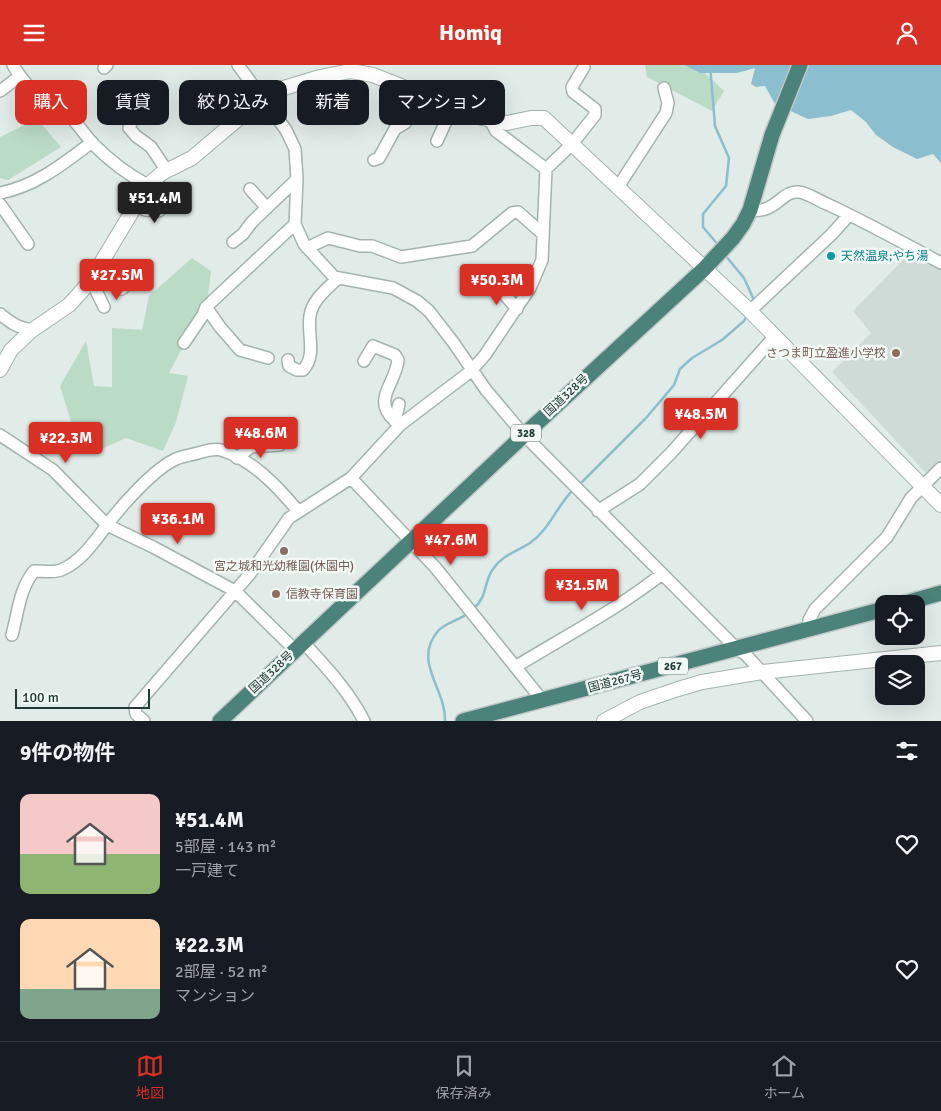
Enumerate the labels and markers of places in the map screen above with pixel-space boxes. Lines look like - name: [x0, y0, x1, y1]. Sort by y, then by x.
- pin: ¥51.4M: [114, 181, 196, 224]
- place label: 天然温泉;やち湯: [841, 249, 928, 264]
- marker: 天然温泉;やち湯: [825, 250, 837, 262]
- pin: ¥27.5M: [76, 259, 158, 301]
- pin: ¥50.3M: [456, 263, 538, 306]
- place label: さつま町立盈進小学校: [766, 346, 886, 361]
- marker: さつま町立盈進小学校: [890, 347, 902, 359]
- pin: ¥48.5M: [660, 397, 742, 440]
- pin: ¥48.6M: [220, 417, 302, 459]
- pin: ¥22.3M: [25, 421, 107, 464]
- pin: ¥36.1M: [137, 503, 219, 545]
- pin: ¥47.6M: [410, 523, 492, 566]
- marker: 宮之城和光幼稚園(休園中): [278, 545, 290, 557]
- place label: 宮之城和光幼稚園(休園中): [214, 559, 354, 574]
- pin: ¥31.5M: [541, 569, 623, 611]
- place label: 信教寺保育園: [286, 587, 358, 602]
- marker: 信教寺保育園: [270, 588, 282, 600]

